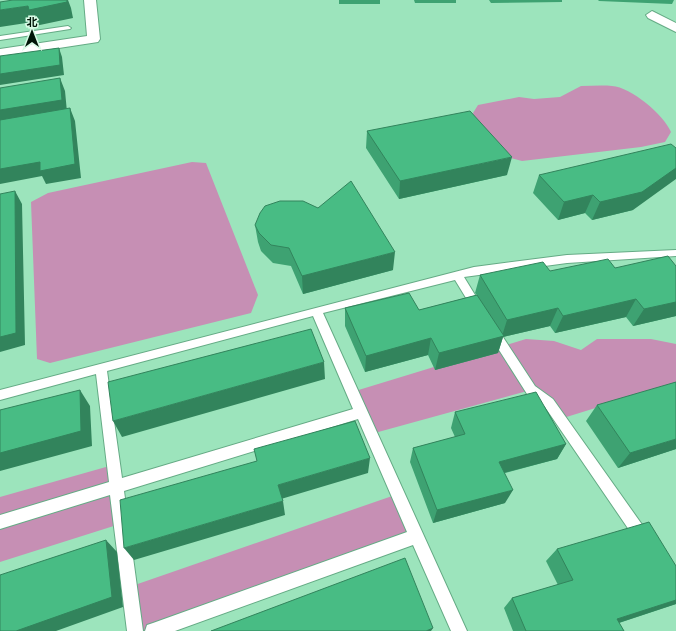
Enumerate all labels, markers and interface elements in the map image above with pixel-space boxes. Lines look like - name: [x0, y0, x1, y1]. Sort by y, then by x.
- north arrow: [12, 12, 52, 52]
- text: 北: [27, 14, 38, 29]

